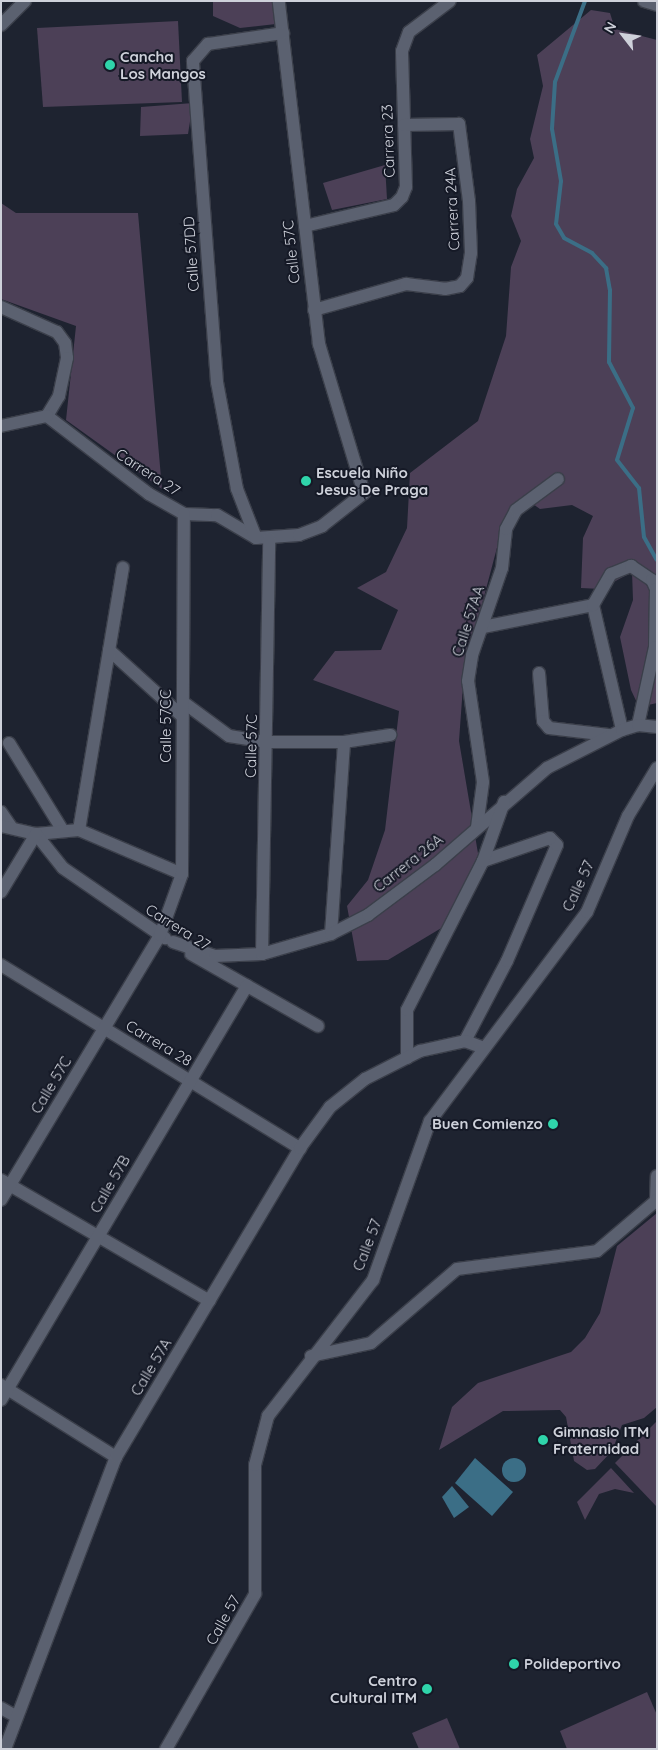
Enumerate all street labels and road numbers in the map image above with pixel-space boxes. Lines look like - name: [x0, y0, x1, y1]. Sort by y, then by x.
- street label: Carrera 23: [378, 104, 398, 178]
- street label: Carrera 24A: [441, 167, 463, 251]
- street label: Calle 57DD: [179, 216, 203, 292]
- street label: Calle 57C: [279, 219, 303, 285]
- street label: Carrera 27: [112, 445, 184, 499]
- street label: Calle 57AA: [448, 583, 488, 659]
- street label: Calle 57CC: [157, 689, 175, 763]
- street label: Calle 57C: [241, 714, 261, 778]
- street label: Carrera 26A: [370, 830, 446, 896]
- street label: Calle 57: [558, 858, 598, 914]
- street label: Carrera 27: [142, 900, 214, 954]
- street label: Carrera 28: [123, 1016, 195, 1070]
- street label: Calle 57C: [27, 1053, 75, 1117]
- street label: Calle 57B: [86, 1152, 134, 1216]
- street label: Calle 57: [349, 1217, 385, 1273]
- street label: Calle 57A: [127, 1335, 175, 1399]
- street label: Calle 57: [202, 1592, 244, 1648]

